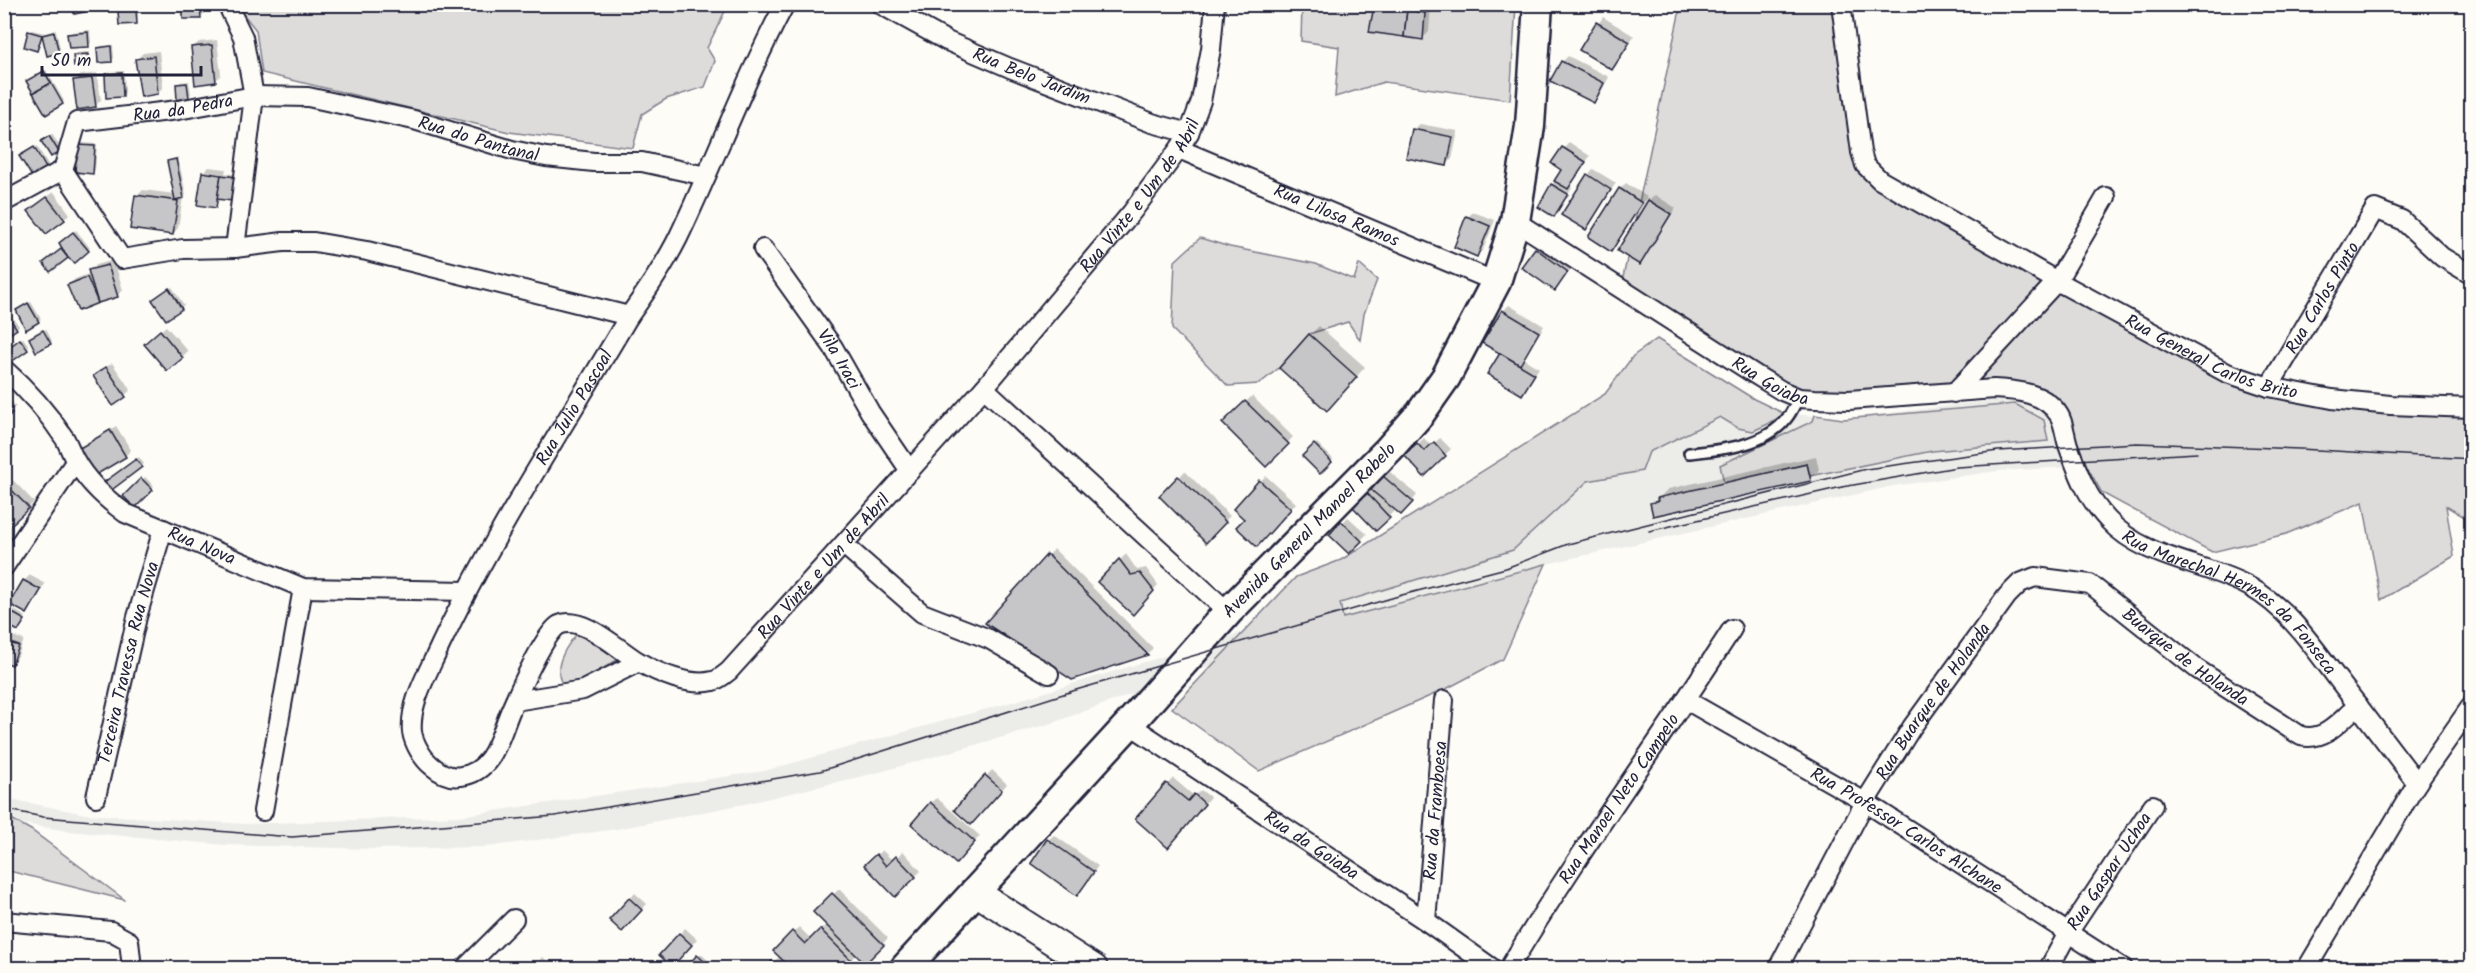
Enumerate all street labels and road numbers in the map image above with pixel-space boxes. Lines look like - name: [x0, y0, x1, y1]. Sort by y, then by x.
- street label: Rua Belo Jardim: [967, 41, 1094, 114]
- street label: Rua da Pedra: [132, 87, 236, 131]
- street label: Rua do Pantanal: [414, 109, 542, 171]
- street label: Rua Vinte e Um de Abril: [1073, 114, 1209, 280]
- street label: Rua Lilosa Ramos: [1269, 177, 1404, 256]
- street label: Rua Carlos Pinto: [2279, 237, 2368, 360]
- street label: Rua General Carlos Brito: [2119, 307, 2300, 408]
- street label: Vila Iraci: [809, 324, 868, 396]
- street label: Rua Julio Pascoal: [529, 344, 622, 472]
- street label: Rua Goiaba: [1725, 350, 1809, 415]
- street label: Avenida General Manoel Rabelo: [1216, 437, 1404, 626]
- street label: Rua Vinte e Um de Abril: [751, 487, 898, 647]
- street label: Rua Nova: [163, 519, 240, 574]
- street label: Rua Marechal Hermes da Fonseca: [2115, 523, 2343, 682]
- street label: Terceira Travessa Rua Nova: [91, 558, 169, 767]
- street label: Buarque de Holanda: [2115, 601, 2254, 715]
- street label: Rua Buarque de Holanda: [1869, 617, 1999, 786]
- street label: Rua Manoel Neto Campelo: [1552, 708, 1688, 891]
- street label: Rua da Framboesa: [1416, 740, 1457, 881]
- street label: Rua Professor Carlos Alchane: [1804, 760, 2008, 903]
- street label: Rua da Goiaba: [1257, 804, 1364, 889]
- street label: Rua Gaspar Uchoa: [2060, 807, 2160, 937]

